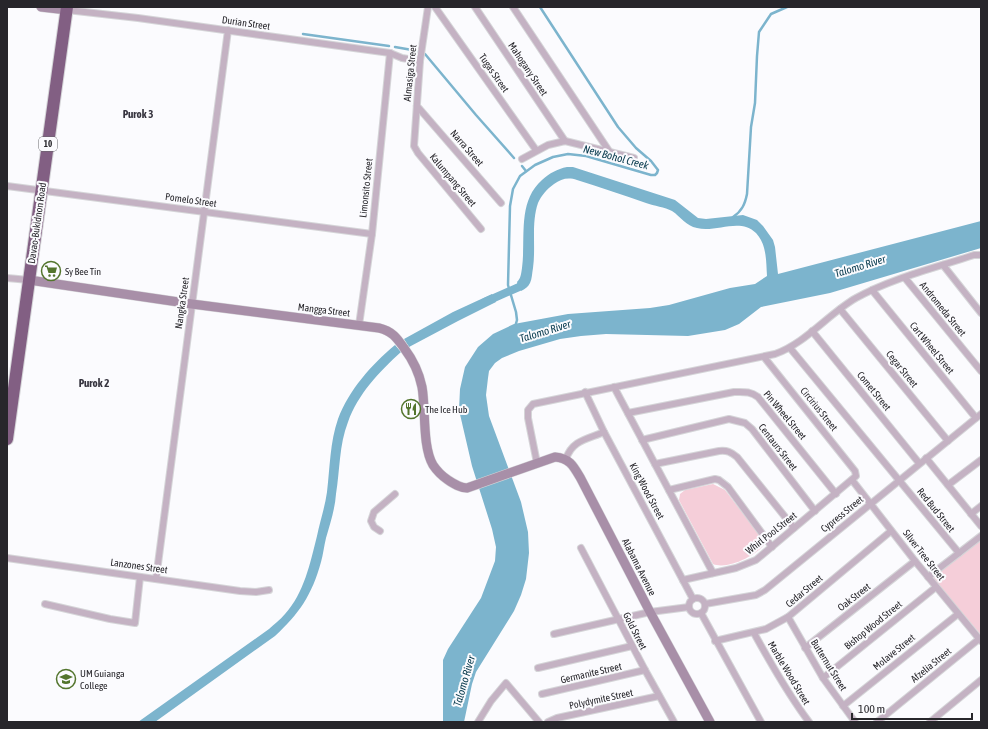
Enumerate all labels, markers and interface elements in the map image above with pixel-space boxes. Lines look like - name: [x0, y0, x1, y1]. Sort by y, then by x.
- street label: Durian Street: [221, 14, 271, 32]
- street label: Mahogany Street: [506, 40, 550, 98]
- street label: Almasiga Street: [402, 44, 418, 102]
- street label: Tugas Street: [477, 52, 511, 94]
- district label: Purok 3: [123, 108, 153, 120]
- street label: Narra Street: [448, 128, 486, 168]
- road number: 10: [39, 137, 57, 151]
- water label: New Bohol Creek: [582, 143, 650, 172]
- street label: Kalumpang Street: [428, 151, 478, 209]
- street label: Limonsito Street: [357, 158, 375, 218]
- street label: Davao-Bukidnon Road: [26, 182, 48, 264]
- street label: Pomelo Street: [165, 191, 218, 209]
- water label: Talomo River: [833, 252, 888, 279]
- supermarket icon: Sy Bee Tin: [40, 260, 62, 282]
- place label: Sy Bee Tin: [65, 266, 101, 277]
- street label: Nangka Street: [173, 276, 191, 330]
- street label: Andromeda Street: [918, 280, 968, 338]
- street label: Mangga Street: [297, 301, 351, 319]
- water label: Talomo River: [518, 317, 573, 344]
- street label: Cart Wheel Street: [908, 320, 956, 376]
- street label: Cegar Street: [884, 348, 920, 390]
- street label: Comet Street: [855, 369, 893, 413]
- district label: Purok 2: [79, 377, 109, 389]
- street label: Circirius Street: [798, 385, 840, 433]
- street label: Pin Wheel Street: [761, 388, 809, 442]
- restaurant icon: The Ice Hub: [400, 398, 422, 420]
- place label: The Ice Hub: [425, 404, 468, 415]
- street label: Centaurs Street: [756, 422, 800, 473]
- street label: King Wood Street: [628, 461, 666, 521]
- street label: Red Bud Street: [915, 486, 957, 534]
- street label: Cypress Street: [819, 494, 865, 534]
- street label: Whirl Pool Street: [743, 510, 799, 556]
- street label: Silver Tree Street: [901, 528, 947, 583]
- street label: Alabama Avenue: [620, 537, 658, 598]
- street label: Lanzones Street: [110, 557, 168, 575]
- street label: Cedar Street: [783, 572, 825, 610]
- street label: Oak Street: [836, 581, 873, 613]
- street label: Bishop Wood Street: [842, 598, 904, 652]
- street label: Gold Street: [621, 610, 649, 652]
- street label: Molave Street: [871, 632, 917, 672]
- street label: Butternut Street: [809, 637, 849, 693]
- street label: Marble Wood Street: [766, 639, 812, 707]
- street label: Afzelia Street: [909, 645, 953, 685]
- water label: Talomo River: [451, 653, 477, 708]
- street label: Germanite Street: [559, 661, 623, 685]
- school or university icon: UM Guianga College: [55, 668, 77, 690]
- place label: UM Guianga College: [80, 668, 125, 691]
- street label: Polydymite Street: [568, 687, 634, 711]
- scale bar: [852, 695, 972, 721]
- text: 100 m: [858, 702, 885, 716]

